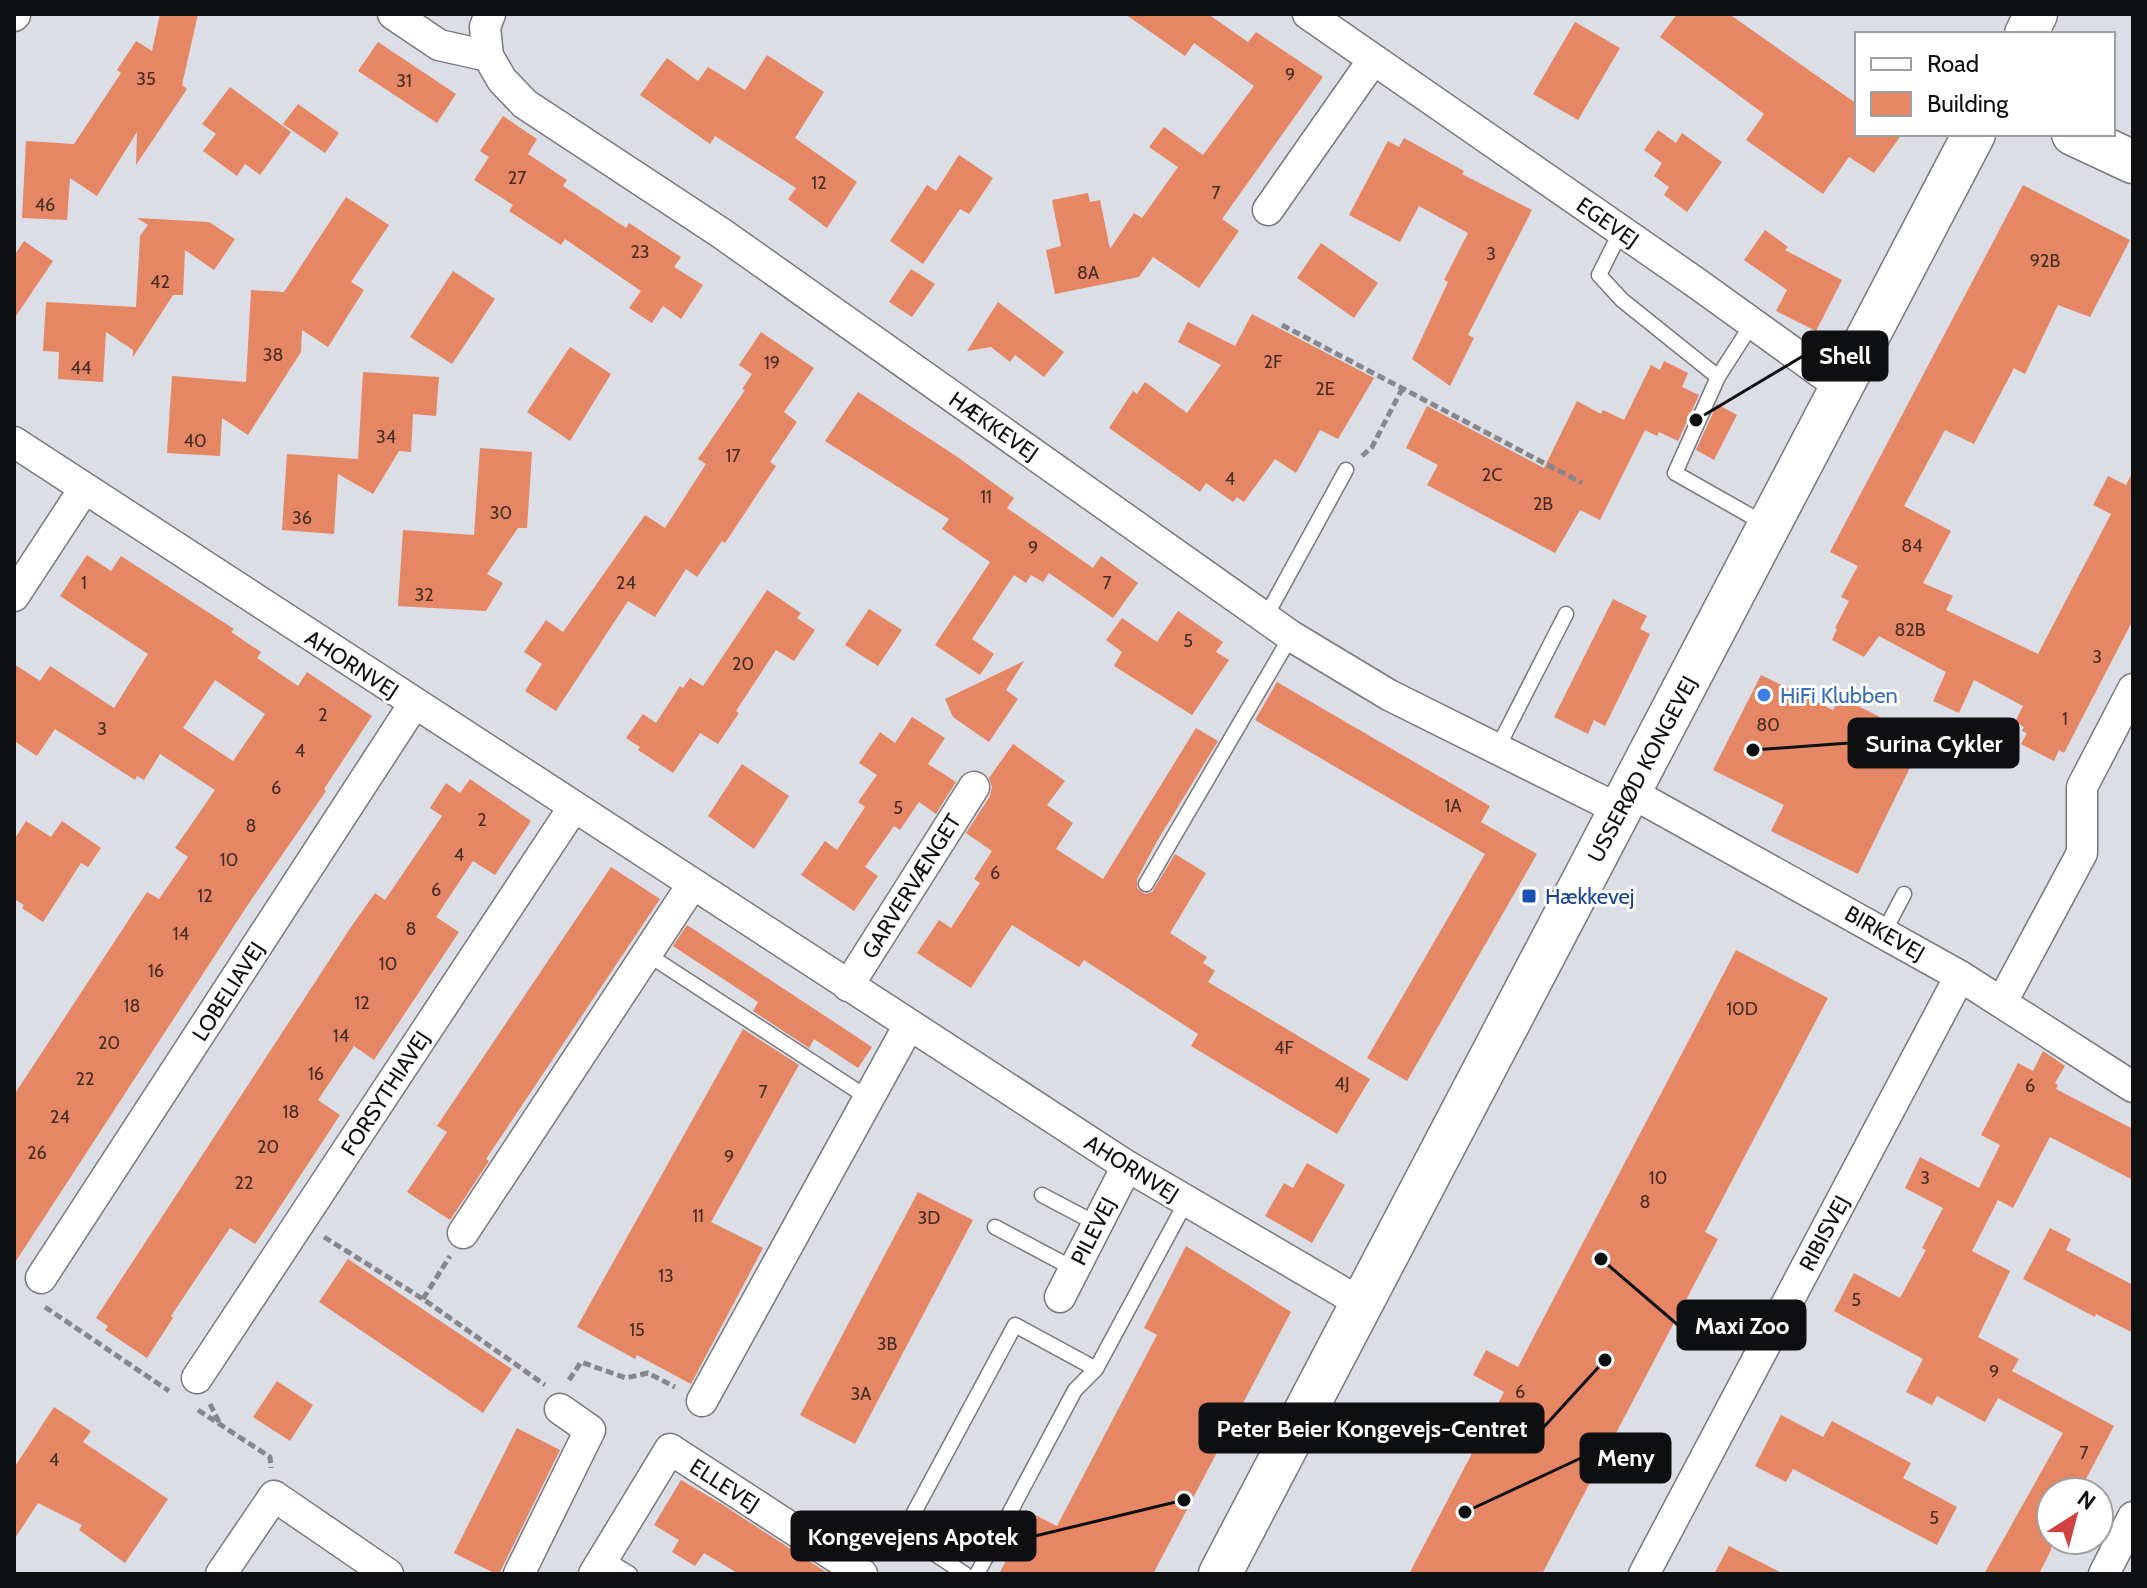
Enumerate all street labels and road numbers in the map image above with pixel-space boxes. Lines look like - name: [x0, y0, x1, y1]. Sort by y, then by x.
- street label: EGEVEJ: [1571, 191, 1644, 254]
- street label: HÆKKEVEJ: [944, 386, 1044, 467]
- street label: AHORNVEJ: [300, 624, 404, 705]
- street label: USSERØD KONGEVEJ: [1582, 671, 1703, 867]
- street label: GARVERVÆNGET: [856, 809, 967, 964]
- street label: BIRKEVEJ: [1840, 900, 1930, 967]
- street label: LOBELIAVEJ: [186, 936, 271, 1046]
- street label: FORSYTHIAVEJ: [335, 1026, 436, 1161]
- street label: AHORNVEJ: [1080, 1129, 1184, 1208]
- street label: RIBISVEJ: [1793, 1191, 1856, 1276]
- street label: PILEVEJ: [1065, 1193, 1122, 1270]
- street label: ELLEVEJ: [685, 1453, 765, 1518]

